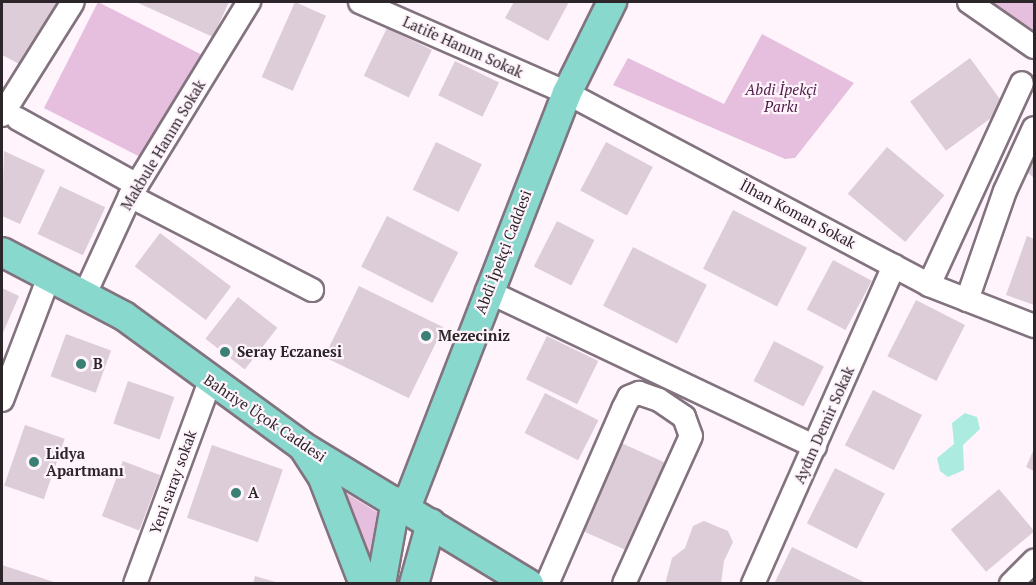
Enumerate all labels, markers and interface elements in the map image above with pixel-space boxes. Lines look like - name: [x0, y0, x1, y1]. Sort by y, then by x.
- street label: Latife Hanım Sokak: [400, 12, 526, 82]
- street label: Makbule Hanım Sokak: [117, 77, 209, 213]
- park label: Abdi İpekçi Parkı: [745, 80, 817, 115]
- street label: İlhan Koman Sokak: [737, 176, 859, 252]
- street label: Abdi İpekçi Caddesi: [471, 187, 535, 317]
- place label: Mezeciniz: [438, 327, 510, 345]
- marker: Mezeciniz: [419, 329, 433, 343]
- place label: Seray Eczanesi: [237, 343, 342, 361]
- marker: Seray Eczanesi: [218, 345, 232, 359]
- place label: B: [93, 355, 103, 373]
- marker: B: [74, 357, 88, 371]
- street label: Aydın Demir Sokak: [790, 364, 858, 486]
- street label: Bahriye Üçok Caddesi: [201, 370, 329, 466]
- street label: Yeni saray sokak: [146, 428, 200, 536]
- place label: Lidya Apartmanı: [46, 444, 124, 479]
- marker: Lidya Apartmanı: [27, 455, 41, 469]
- place label: A: [248, 484, 259, 502]
- marker: A: [229, 486, 243, 500]

